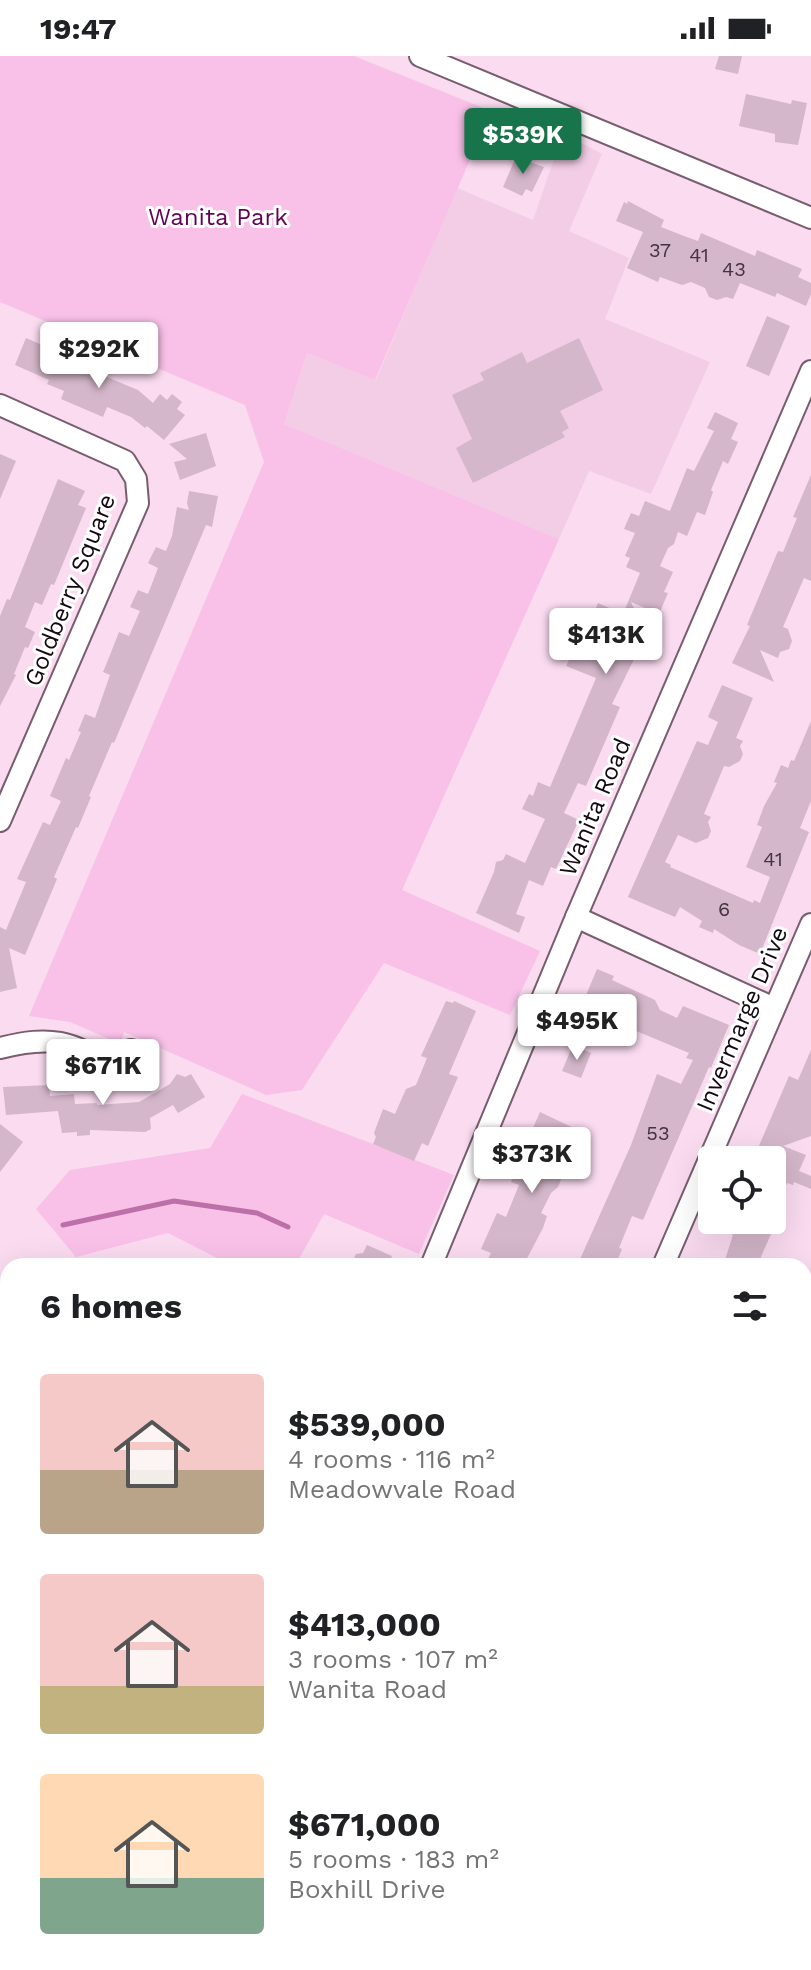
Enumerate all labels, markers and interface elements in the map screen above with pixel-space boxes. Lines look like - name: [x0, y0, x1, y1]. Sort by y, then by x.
- text: 19:47: [40, 11, 117, 46]
- pin: $539K: [467, 108, 579, 176]
- text: $539K: [482, 119, 564, 149]
- park label: Wanita Park: [148, 203, 288, 231]
- house number: 37: [649, 238, 671, 262]
- house number: 41: [689, 243, 709, 267]
- house number: 43: [722, 257, 746, 281]
- pin: $292K: [43, 322, 155, 390]
- text: $292K: [58, 333, 140, 363]
- street label: Goldberry Square: [19, 490, 121, 690]
- pin: $413K: [550, 608, 662, 676]
- text: $413K: [567, 619, 645, 649]
- street label: Wanita Road: [553, 734, 637, 880]
- house number: 41: [763, 847, 783, 871]
- house number: 6: [718, 897, 730, 921]
- street label: Invermarge Drive: [690, 922, 794, 1116]
- pin: $495K: [521, 994, 633, 1062]
- text: $495K: [536, 1005, 618, 1035]
- pin: $671K: [47, 1039, 159, 1107]
- text: $671K: [64, 1050, 142, 1080]
- house number: 53: [646, 1121, 670, 1145]
- pin: $373K: [476, 1127, 588, 1195]
- text: $373K: [492, 1138, 572, 1168]
- map controls: [698, 1146, 786, 1234]
- button: locate: [698, 1146, 786, 1234]
- icon: filters: [728, 1284, 772, 1328]
- text: 6 homes: [40, 1286, 182, 1326]
- text: $539,000: [288, 1404, 446, 1444]
- icon: home: [104, 1406, 200, 1502]
- text: 4 rooms · 116 m²: [288, 1444, 495, 1474]
- text: Meadowvale Road: [288, 1474, 516, 1504]
- text: $413,000: [288, 1604, 441, 1644]
- icon: home: [104, 1606, 200, 1702]
- text: 3 rooms · 107 m²: [288, 1644, 498, 1674]
- text: Wanita Road: [288, 1674, 447, 1704]
- text: $671,000: [288, 1804, 441, 1844]
- icon: home: [104, 1806, 200, 1902]
- text: 5 rooms · 183 m²: [288, 1844, 499, 1874]
- text: Boxhill Drive: [288, 1874, 445, 1904]

